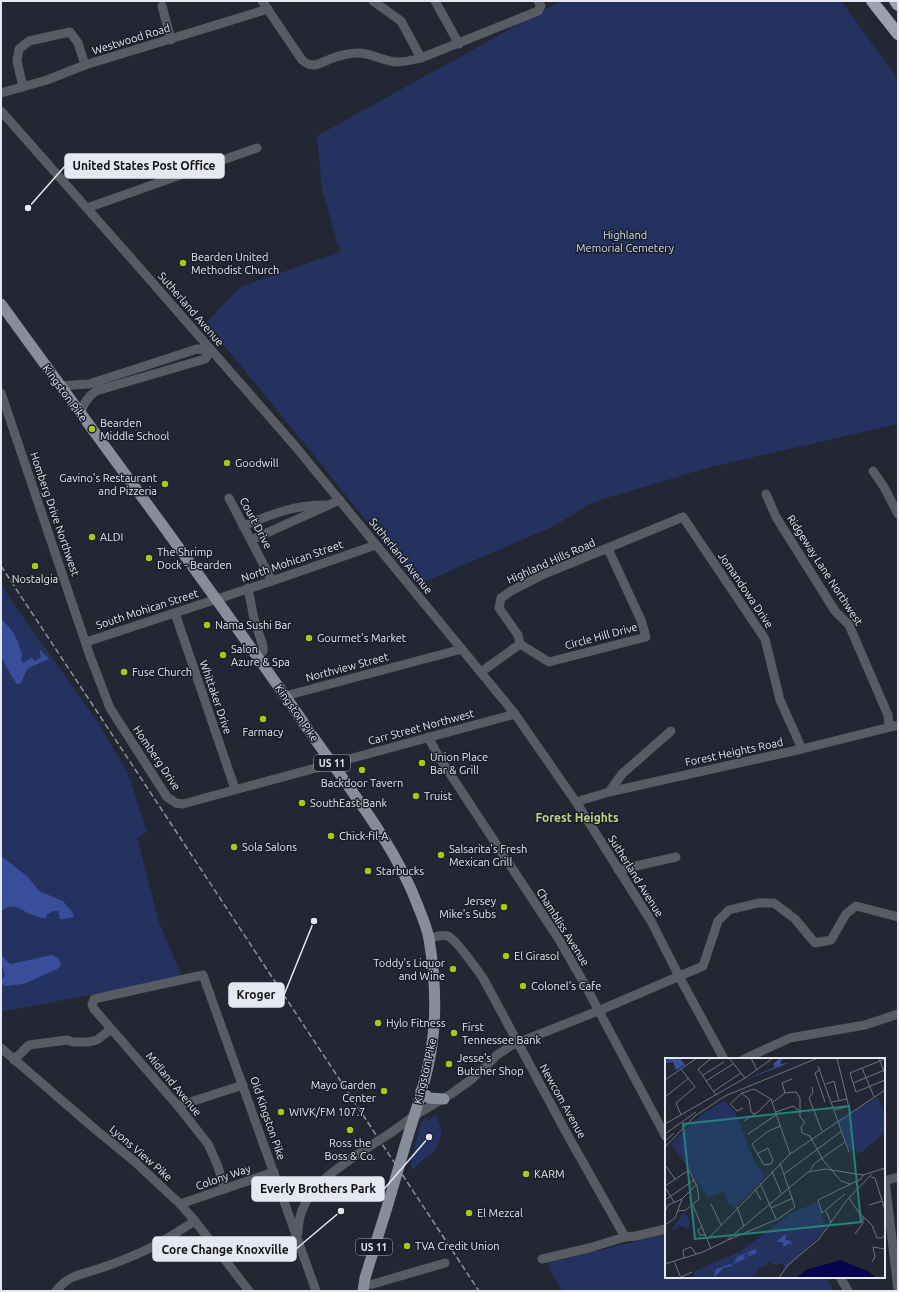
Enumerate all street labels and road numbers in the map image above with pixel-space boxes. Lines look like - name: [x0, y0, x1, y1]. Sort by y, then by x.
- street label: Westwood Road: [91, 21, 171, 57]
- street label: Sutherland Avenue: [156, 270, 226, 348]
- street label: Kingston Pike: [40, 362, 90, 424]
- street label: Homberg Drive Northwest: [28, 450, 82, 578]
- street label: Court Drive: [237, 495, 275, 551]
- street label: Ridgeway Lane Northwest: [785, 513, 866, 628]
- street label: Sutherland Avenue: [367, 516, 435, 596]
- street label: Highland Hills Road: [505, 536, 597, 586]
- street label: North Mohican Street: [240, 538, 345, 584]
- street label: Jomandowa Drive: [716, 550, 776, 630]
- street label: South Mohican Street: [94, 587, 200, 631]
- street label: Circle Hill Drive: [563, 621, 639, 651]
- street label: Northview Street: [304, 650, 390, 684]
- street label: Whittaker Drive: [198, 658, 234, 736]
- street label: Kingston Pike: [273, 682, 321, 744]
- street label: Carr Street Northwest: [367, 707, 476, 747]
- street label: Homberg Drive: [131, 724, 183, 792]
- street label: Forest Heights Road: [684, 736, 784, 768]
- road number: US 11: [314, 755, 350, 771]
- street label: Sutherland Avenue: [606, 833, 666, 919]
- street label: Chambliss Avenue: [534, 886, 592, 968]
- street label: Kingston Pike: [412, 1037, 438, 1105]
- street label: Midland Avenue: [144, 1050, 204, 1118]
- street label: Newcom Avenue: [538, 1062, 588, 1140]
- street label: Old Kingston Pike: [248, 1075, 288, 1161]
- street label: Lyons View Pike: [107, 1123, 175, 1183]
- street label: Colony Way: [194, 1162, 253, 1192]
- road number: US 11: [356, 1239, 392, 1255]

